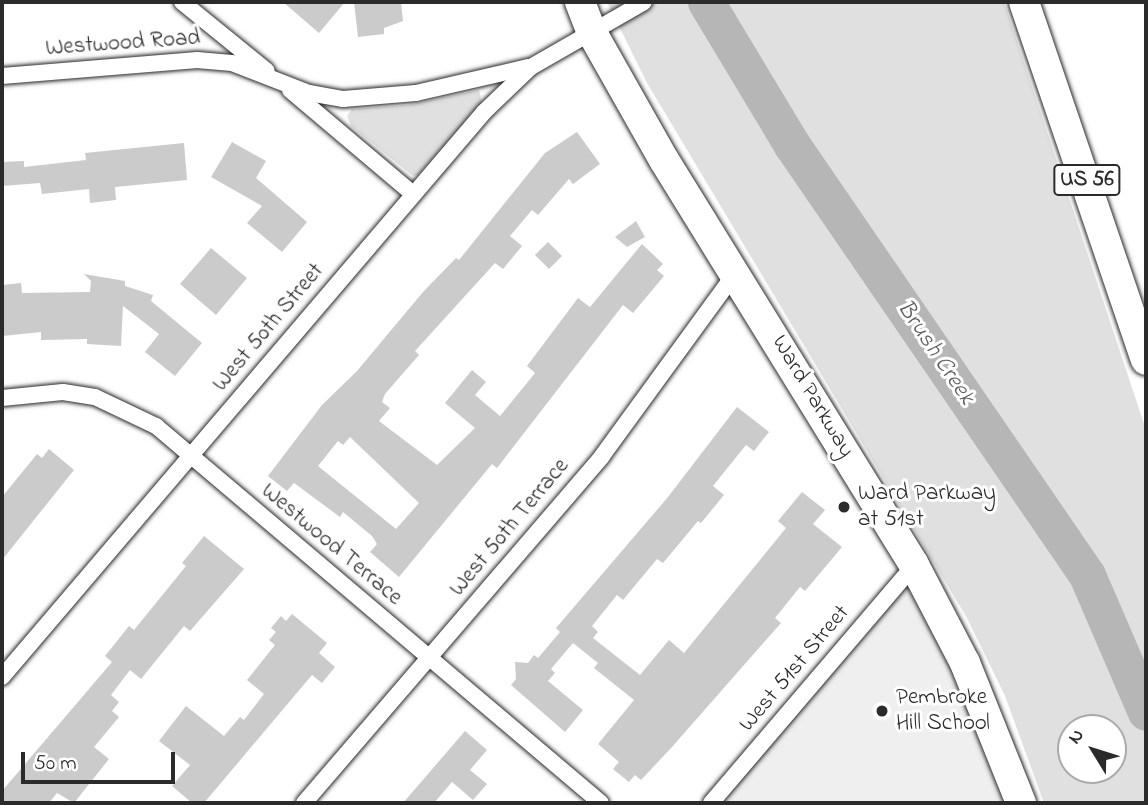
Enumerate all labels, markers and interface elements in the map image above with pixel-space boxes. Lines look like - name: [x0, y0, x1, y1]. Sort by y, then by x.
- street label: Westwood Road: [45, 25, 201, 63]
- road number: US 56: [1052, 162, 1122, 198]
- street label: West 50th Street: [207, 258, 331, 398]
- water label: Brush Creek: [890, 295, 980, 411]
- street label: Ward Parkway: [765, 331, 859, 463]
- street label: West 50th Terrace: [444, 453, 576, 603]
- street label: Westwood Terrace: [255, 478, 407, 612]
- place label: Ward Parkway at 51st: [858, 480, 996, 534]
- marker: Ward Parkway at 51st: [836, 499, 852, 515]
- street label: West 51st Street: [734, 600, 856, 738]
- place label: Pembroke Hill School: [896, 684, 990, 738]
- marker: Pembroke Hill School: [874, 703, 890, 719]
- north arrow: [1057, 714, 1127, 784]
- text: N: [1062, 724, 1091, 750]
- scale bar: [24, 738, 178, 782]
- text: 50 m: [34, 749, 77, 779]

